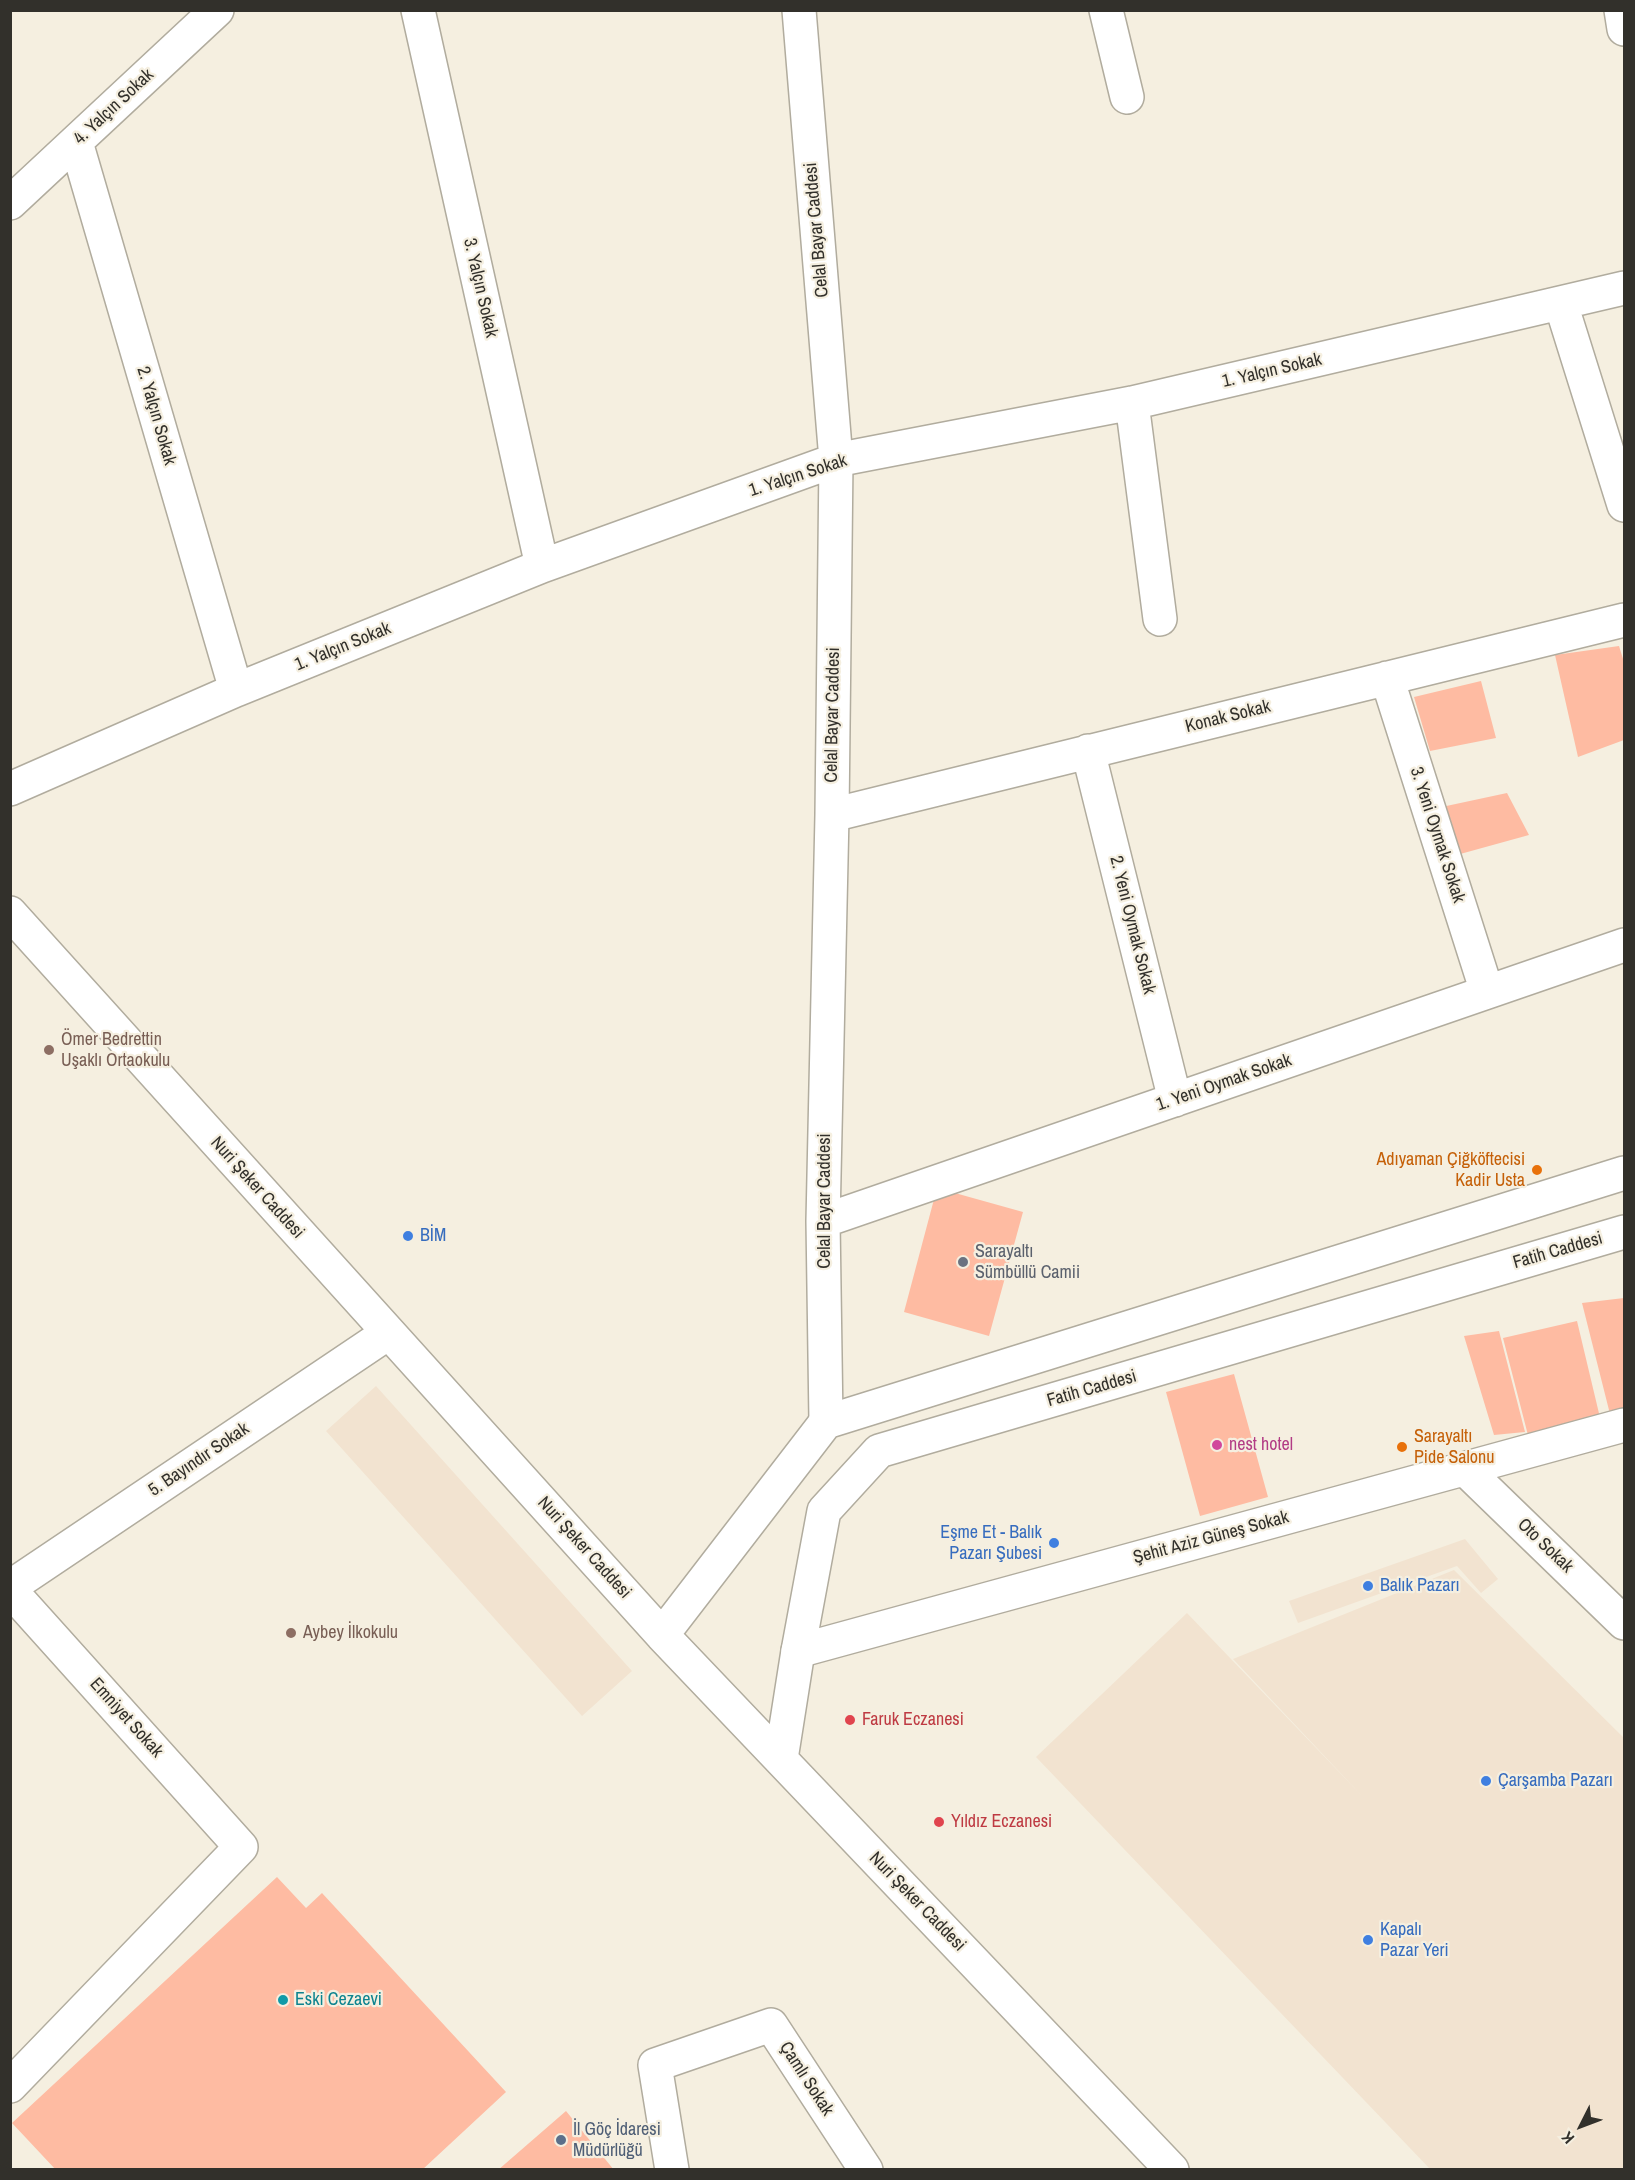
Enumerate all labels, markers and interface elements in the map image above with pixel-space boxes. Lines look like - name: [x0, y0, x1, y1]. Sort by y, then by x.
- street label: 4. Yalçın Sokak: [70, 64, 158, 150]
- street label: Celal Bayar Caddesi: [800, 162, 834, 298]
- street label: 3. Yalçın Sokak: [458, 236, 502, 340]
- street label: 1. Yalçın Sokak: [1220, 349, 1324, 393]
- street label: 2. Yalçın Sokak: [132, 364, 180, 468]
- street label: 1. Yalçın Sokak: [746, 450, 850, 502]
- street label: 1. Yalçın Sokak: [292, 618, 394, 676]
- street label: Celal Bayar Caddesi: [821, 647, 845, 783]
- street label: Konak Sokak: [1183, 696, 1273, 738]
- street label: 3. Yeni Oymak Sokak: [1405, 764, 1469, 906]
- street label: 2. Yeni Oymak Sokak: [1104, 854, 1160, 996]
- place label: Ömer Bedrettin Uşaklı Ortaokulu: [61, 1029, 170, 1072]
- marker: Ömer Bedrettin Uşaklı Ortaokulu: [42, 1043, 56, 1057]
- street label: 1. Yeni Oymak Sokak: [1154, 1050, 1294, 1116]
- street label: Nuri Şeker Caddesi: [206, 1133, 308, 1243]
- street label: Celal Bayar Caddesi: [814, 1133, 836, 1269]
- place label: Adıyaman Çiğköftecisi Kadir Usta: [1377, 1149, 1525, 1192]
- marker: Adıyaman Çiğköftecisi Kadir Usta: [1530, 1163, 1544, 1177]
- place label: BİM: [420, 1225, 446, 1247]
- street label: Fatih Caddesi: [1511, 1228, 1605, 1274]
- marker: BİM: [401, 1229, 415, 1243]
- place label: Sarayaltı Sümbüllü Camii: [975, 1241, 1080, 1284]
- marker: Sarayaltı Sümbüllü Camii: [956, 1255, 970, 1269]
- street label: Fatih Caddesi: [1045, 1366, 1139, 1412]
- street label: 5. Bayındır Sokak: [145, 1418, 253, 1502]
- place label: Sarayaltı Pide Salonu: [1414, 1426, 1494, 1468]
- place label: nest hotel: [1229, 1434, 1293, 1456]
- marker: nest hotel: [1210, 1438, 1224, 1452]
- marker: Sarayaltı Pide Salonu: [1395, 1440, 1409, 1454]
- street label: Nuri Şeker Caddesi: [533, 1493, 635, 1603]
- street label: Şehit Aziz Güneş Sokak: [1131, 1507, 1291, 1569]
- street label: Oto Sokak: [1513, 1514, 1577, 1578]
- place label: Eşme Et - Balık Pazarı Şubesi: [940, 1522, 1042, 1564]
- marker: Eşme Et - Balık Pazarı Şubesi: [1047, 1536, 1061, 1550]
- place label: Balık Pazarı: [1380, 1575, 1460, 1597]
- marker: Balık Pazarı: [1361, 1579, 1375, 1593]
- place label: Aybey İlkokulu: [303, 1622, 398, 1644]
- marker: Aybey İlkokulu: [284, 1626, 298, 1640]
- street label: Emniyet Sokak: [85, 1674, 167, 1762]
- place label: Faruk Eczanesi: [862, 1709, 964, 1731]
- marker: Faruk Eczanesi: [843, 1713, 857, 1727]
- place label: Çarşamba Pazarı: [1498, 1770, 1613, 1792]
- marker: Çarşamba Pazarı: [1479, 1774, 1493, 1788]
- place label: Yıldız Eczanesi: [951, 1811, 1052, 1833]
- marker: Yıldız Eczanesi: [932, 1815, 946, 1829]
- street label: Nuri Şeker Caddesi: [864, 1848, 970, 1956]
- place label: Kapalı Pazar Yeri: [1380, 1919, 1449, 1962]
- marker: Kapalı Pazar Yeri: [1361, 1933, 1375, 1947]
- place label: Eski Cezaevi: [295, 1989, 382, 2011]
- marker: Eski Cezaevi: [276, 1993, 290, 2007]
- street label: Çamlı Sokak: [774, 2038, 838, 2120]
- north arrow: [1551, 2096, 1611, 2156]
- place label: İl Göç İdaresi Müdürlüğü: [573, 2119, 661, 2162]
- text: K: [1556, 2127, 1579, 2149]
- marker: İl Göç İdaresi Müdürlüğü: [554, 2133, 568, 2147]

